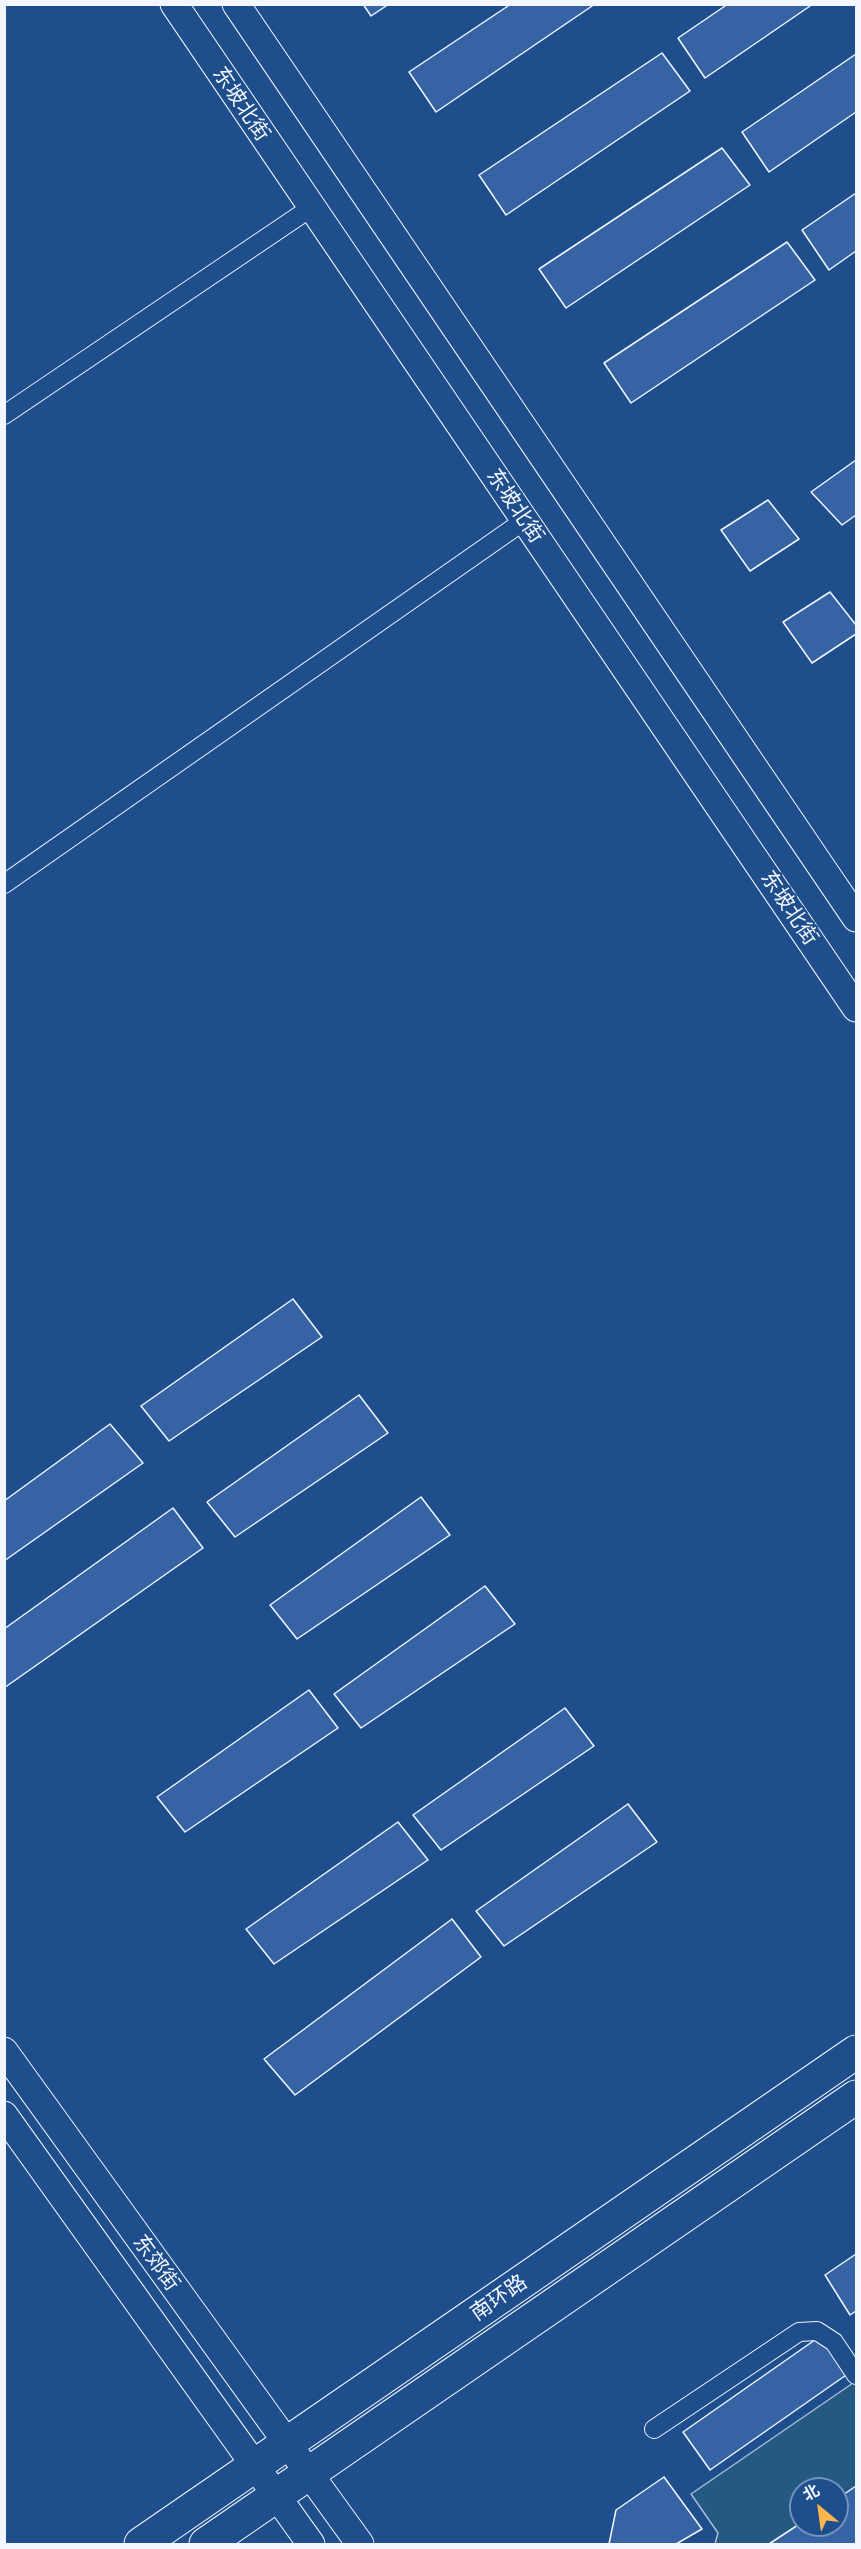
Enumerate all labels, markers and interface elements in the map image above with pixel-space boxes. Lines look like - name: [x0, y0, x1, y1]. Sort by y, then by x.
- street label: 东坡北街: [207, 62, 275, 146]
- street label: 东坡北街: [481, 464, 549, 548]
- street label: 东坡北街: [755, 866, 823, 950]
- street label: 东郊街: [127, 2230, 185, 2296]
- street label: 南环路: [466, 2270, 532, 2326]
- north arrow: [789, 2477, 849, 2537]
- text: 北: [800, 2482, 822, 2504]

